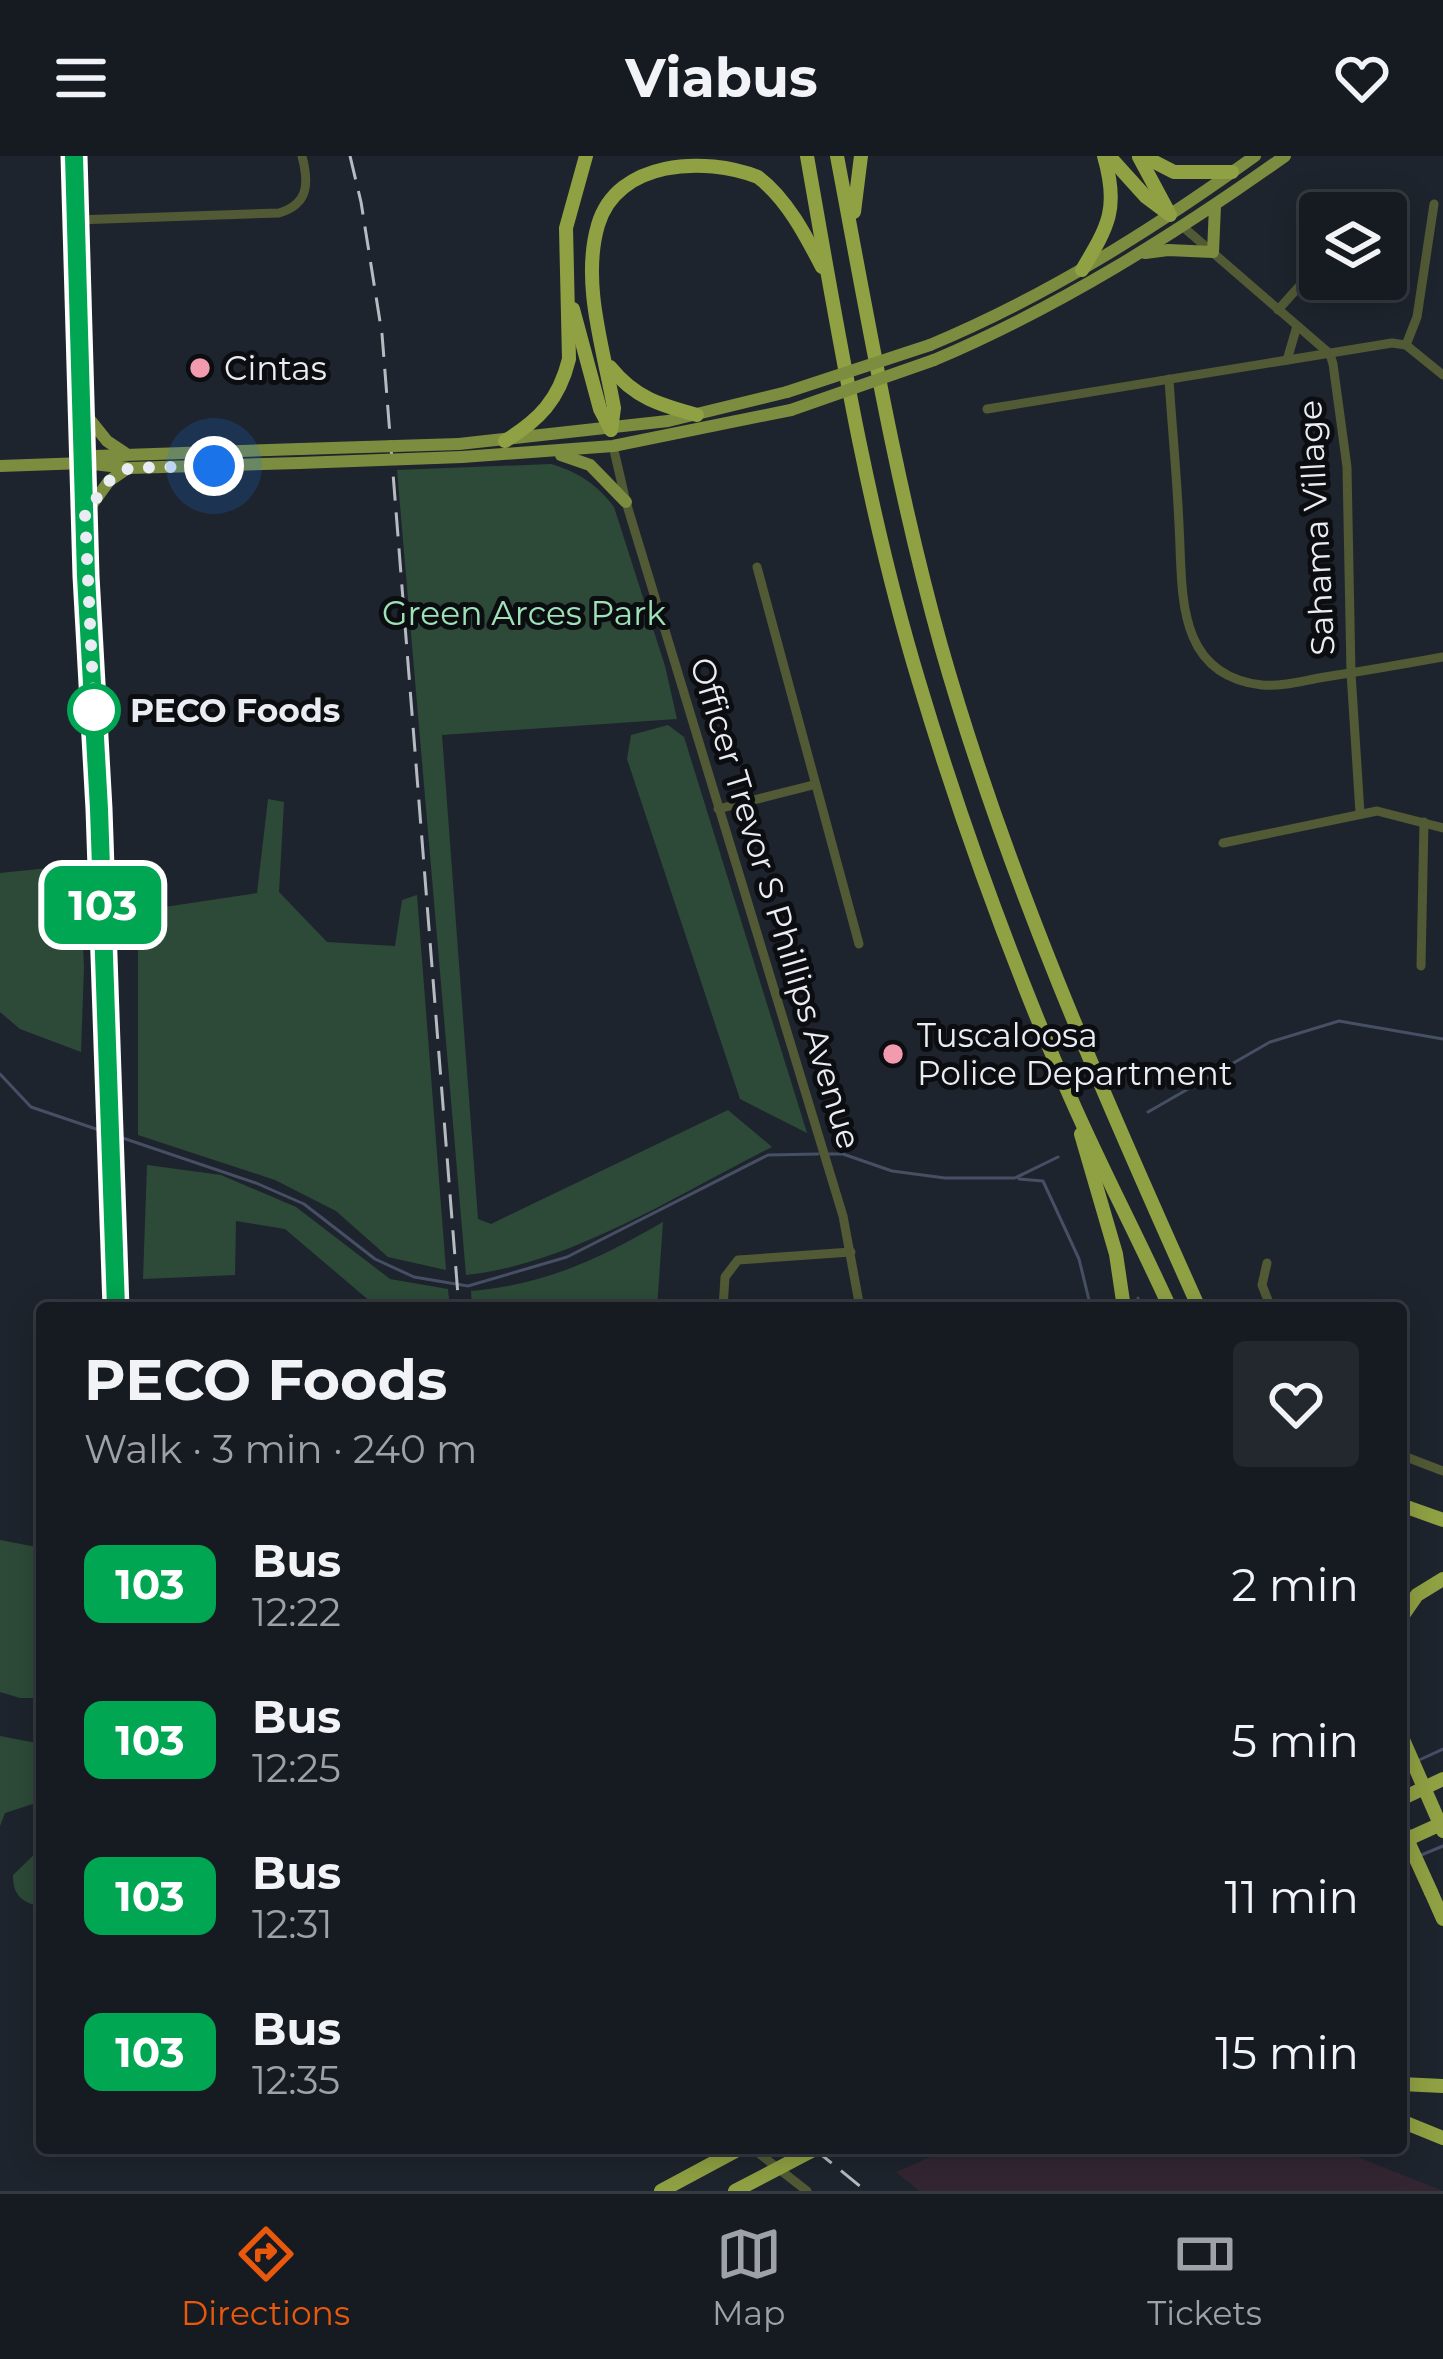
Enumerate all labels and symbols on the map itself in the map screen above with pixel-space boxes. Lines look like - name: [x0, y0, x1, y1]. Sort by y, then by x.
- place label: Cintas: [224, 348, 327, 388]
- marker: Cintas: [187, 355, 213, 381]
- street label: Sahama Village: [1289, 399, 1343, 657]
- your location: [184, 436, 244, 496]
- park label: Green Arces Park: [382, 593, 666, 633]
- street label: Officer Trevor S Phillips Avenue: [682, 652, 870, 1154]
- marker: PECO Foods: [69, 685, 119, 735]
- place label: PECO Foods: [130, 690, 340, 730]
- line badge: 103: [34, 866, 172, 944]
- place label: Tuscaloosa Police Department: [917, 1015, 1232, 1093]
- marker: Tuscaloosa Police Department: [880, 1041, 906, 1067]

